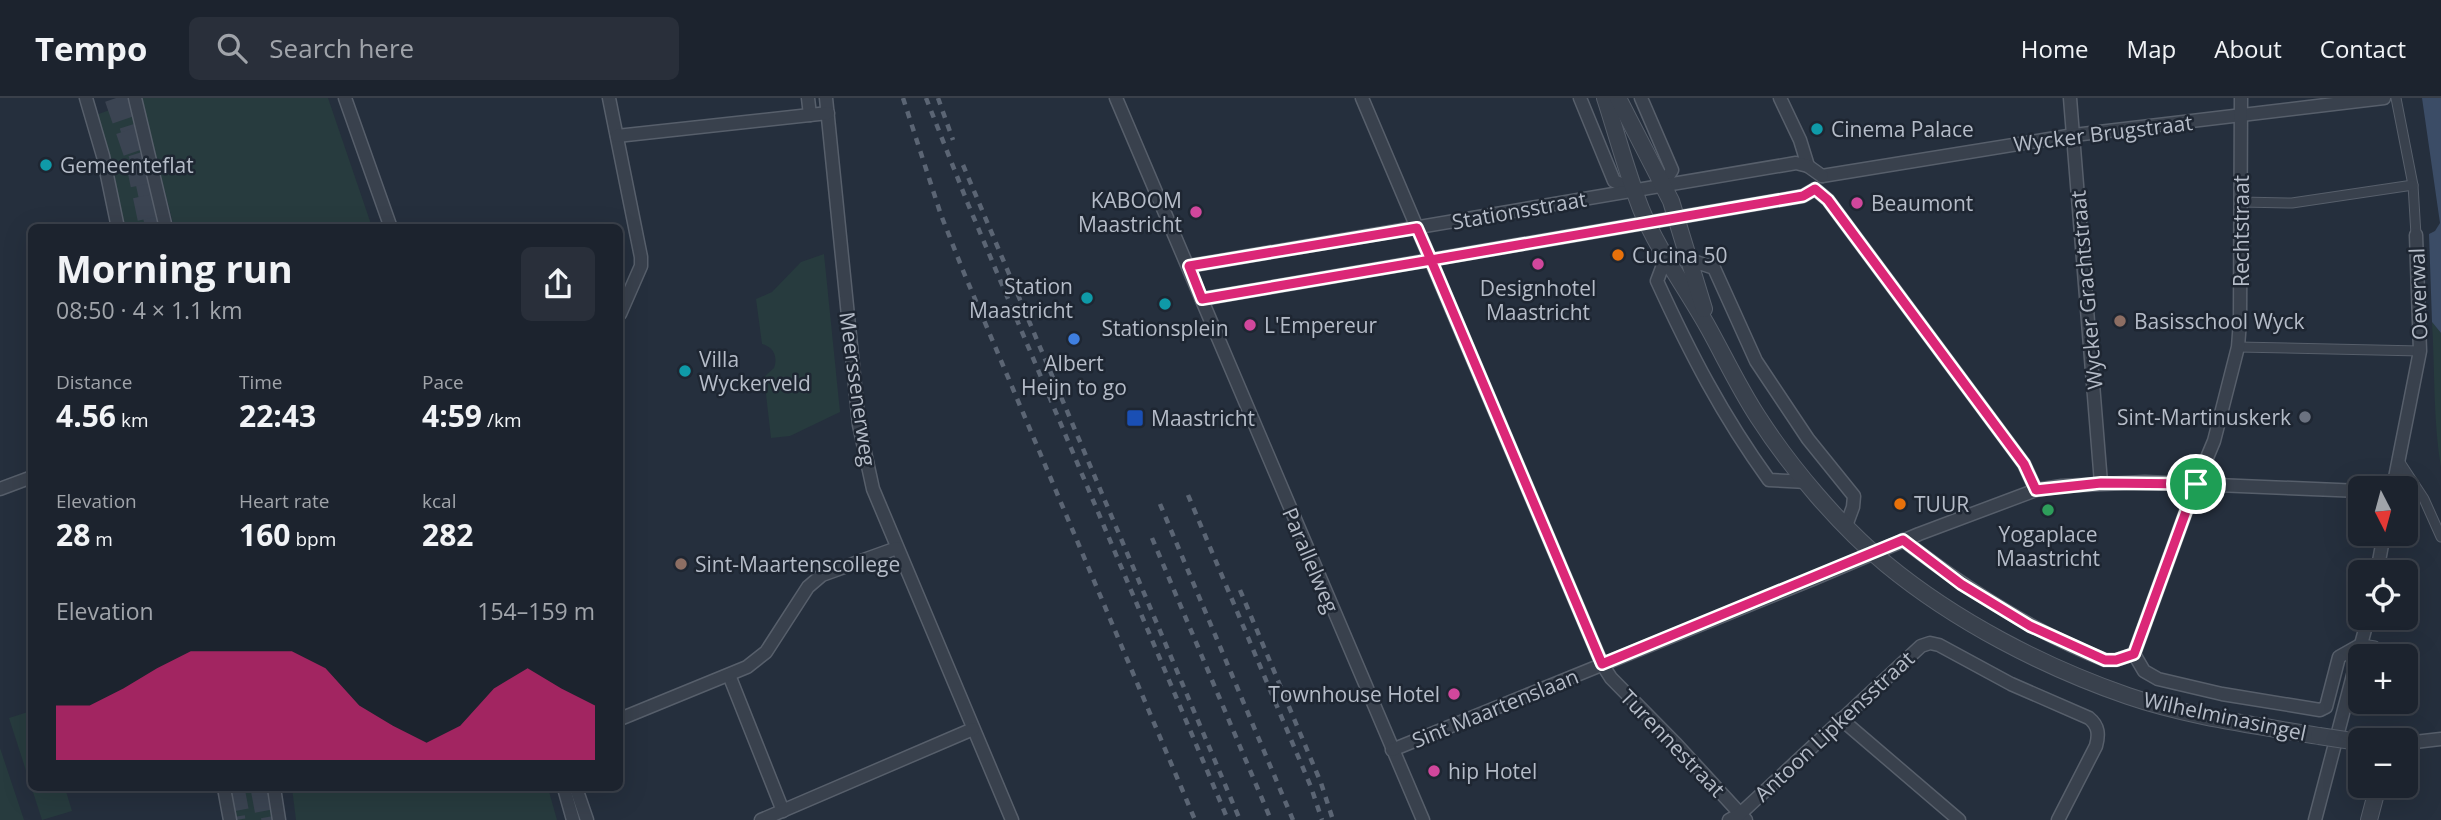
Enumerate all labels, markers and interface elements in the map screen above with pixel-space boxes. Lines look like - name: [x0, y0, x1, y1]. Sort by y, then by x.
- search box: [189, 17, 679, 80]
- text: Tempo: [35, 26, 147, 71]
- icon: search: [213, 29, 251, 67]
- text: Search here: [269, 30, 414, 66]
- text: Home: [2021, 32, 2089, 65]
- text: Map: [2127, 32, 2176, 65]
- text: About: [2214, 32, 2282, 65]
- text: Contact: [2320, 32, 2406, 65]
- street label: Wycker Brugstraat: [2012, 108, 2194, 158]
- place label: Cinema Palace: [1831, 115, 1974, 143]
- marker: Cinema Palace: [1809, 121, 1825, 137]
- place label: Gemeenteflat: [60, 151, 194, 179]
- marker: Gemeenteflat: [38, 157, 54, 173]
- street label: Rechtstraat: [2227, 175, 2255, 287]
- street label: Stationsstraat: [1450, 184, 1588, 236]
- place label: KABOOM Maastricht: [1078, 186, 1182, 238]
- place label: Beaumont: [1871, 189, 1973, 217]
- street label: Wycker Grachtstraat: [2063, 189, 2109, 391]
- marker: Beaumont: [1849, 195, 1865, 211]
- marker: KABOOM Maastricht: [1188, 204, 1204, 220]
- place label: Cucina 50: [1632, 241, 1727, 269]
- text: Morning run: [56, 242, 293, 294]
- button: share: [521, 247, 595, 321]
- marker: Cucina 50: [1610, 247, 1626, 263]
- street label: Oeverwal: [2402, 247, 2434, 341]
- marker: Designhotel Maastricht: [1530, 256, 1546, 272]
- place label: Station Maastricht: [969, 272, 1073, 324]
- place label: Designhotel Maastricht: [1480, 274, 1596, 326]
- marker: Station Maastricht: [1079, 290, 1095, 306]
- text: 08:50 · 4 × 1.1 km: [56, 294, 243, 326]
- marker: Stationsplein: [1157, 296, 1173, 312]
- place label: Basisschool Wyck: [2134, 307, 2305, 335]
- street label: Meerssenerweg: [833, 310, 883, 468]
- place label: L'Empereur: [1264, 311, 1378, 339]
- marker: Basisschool Wyck: [2112, 313, 2128, 329]
- place label: Stationsplein: [1101, 314, 1229, 342]
- marker: L'Empereur: [1242, 317, 1258, 333]
- marker: Albert Heijn to go: [1066, 331, 1082, 347]
- place label: Villa Wyckerveld: [699, 345, 811, 397]
- place label: Albert Heijn to go: [1021, 349, 1127, 401]
- marker: Villa Wyckerveld: [677, 363, 693, 379]
- text: Distance: [56, 369, 132, 395]
- text: Time: [239, 369, 283, 395]
- text: Pace: [422, 369, 464, 395]
- text: 4.56: [56, 395, 116, 436]
- text: 22:43: [239, 395, 316, 436]
- text: 4:59: [422, 395, 482, 436]
- place label: Sint-Martinuskerk: [2117, 403, 2291, 431]
- place label: Maastricht: [1151, 404, 1255, 432]
- text: km: [116, 407, 149, 433]
- text: /km: [482, 407, 522, 433]
- marker: Maastricht: [1125, 408, 1145, 428]
- marker: Sint-Martinuskerk: [2297, 409, 2313, 425]
- pin: [2166, 454, 2226, 514]
- icon: arrive: [2177, 465, 2215, 503]
- north arrow: [2348, 476, 2418, 546]
- map controls: [2348, 476, 2418, 798]
- text: Elevation: [56, 488, 137, 514]
- text: Heart rate: [239, 488, 329, 514]
- text: kcal: [422, 488, 456, 514]
- place label: TUUR: [1914, 490, 1969, 518]
- marker: TUUR: [1892, 496, 1908, 512]
- marker: Yogaplace Maastricht: [2040, 502, 2056, 518]
- street label: Parallelweg: [1276, 503, 1346, 617]
- text: 28: [56, 514, 90, 555]
- text: 160: [239, 514, 290, 555]
- text: 282: [422, 514, 473, 555]
- place label: Yogaplace Maastricht: [1996, 520, 2100, 572]
- text: m: [90, 526, 113, 552]
- text: bpm: [290, 526, 336, 552]
- place label: Sint-Maartenscollege: [695, 550, 900, 578]
- marker: Sint-Maartenscollege: [673, 556, 689, 572]
- button: locate: [2348, 560, 2418, 630]
- text: Elevation: [56, 595, 154, 627]
- text: 154–159 m: [477, 595, 595, 627]
- button: +: [2348, 644, 2418, 714]
- street label: Antoon Lipkensstraat: [1748, 645, 1920, 807]
- street label: Sint Maartenslaan: [1408, 662, 1582, 754]
- place label: Townhouse Hotel: [1268, 680, 1440, 708]
- street label: Turennestraat: [1615, 683, 1731, 803]
- street label: Wilhelminasingel: [2141, 685, 2309, 747]
- marker: Townhouse Hotel: [1446, 686, 1462, 702]
- button: −: [2348, 728, 2418, 798]
- place label: hip Hotel: [1448, 757, 1537, 785]
- marker: hip Hotel: [1426, 763, 1442, 779]

